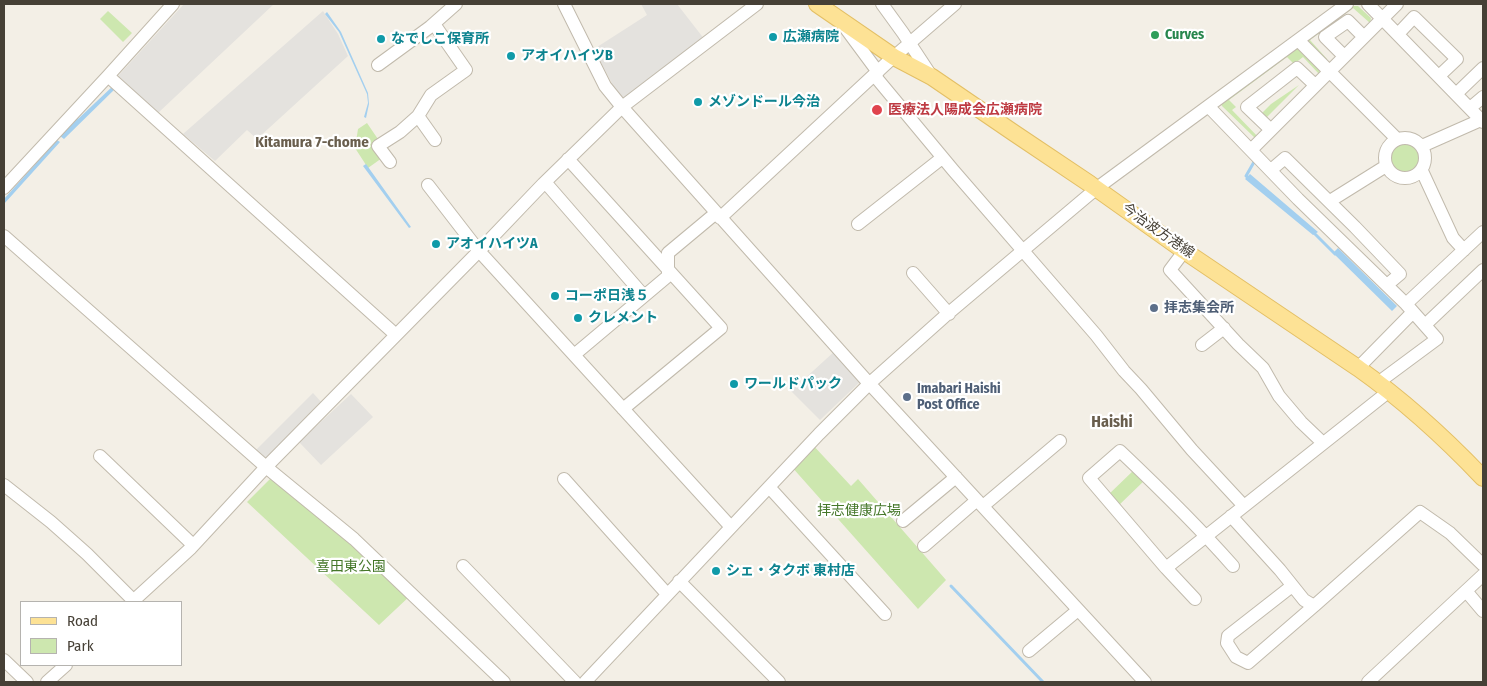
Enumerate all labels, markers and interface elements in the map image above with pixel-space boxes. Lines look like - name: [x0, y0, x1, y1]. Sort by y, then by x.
- place label: Curves: [1165, 27, 1204, 43]
- place label: 広瀬病院: [783, 29, 839, 45]
- marker: Curves: [1149, 29, 1161, 41]
- place label: なでしこ保育所: [391, 31, 489, 47]
- marker: 広瀬病院: [767, 31, 779, 43]
- marker: なでしこ保育所: [375, 33, 387, 45]
- place label: アオイハイツB: [521, 48, 613, 64]
- marker: アオイハイツB: [505, 50, 517, 62]
- place label: メゾンドール今治: [708, 94, 820, 110]
- marker: メゾンドール今治: [692, 96, 704, 108]
- place label: 医療法人陽成会広瀬病院: [888, 102, 1042, 118]
- marker: 医療法人陽成会広瀬病院: [870, 103, 884, 117]
- district label: Kitamura 7-chome: [255, 134, 369, 152]
- street label: 今治波方港線: [1119, 200, 1197, 262]
- place label: アオイハイツA: [446, 236, 538, 252]
- marker: アオイハイツA: [430, 238, 442, 250]
- place label: コーポ日浅５: [565, 288, 649, 304]
- marker: コーポ日浅５: [549, 290, 561, 302]
- place label: 拝志集会所: [1164, 300, 1234, 316]
- marker: 拝志集会所: [1148, 302, 1160, 314]
- place label: クレメント: [588, 310, 658, 326]
- marker: クレメント: [572, 312, 584, 324]
- place label: ワールドパック: [744, 376, 842, 392]
- marker: ワールドパック: [728, 378, 740, 390]
- place label: Imabari Haishi Post Office: [917, 381, 1001, 414]
- marker: Imabari Haishi Post Office: [901, 391, 913, 403]
- district label: Haishi: [1091, 413, 1133, 433]
- park label: 拝志健康広場: [817, 503, 901, 519]
- park label: 喜田東公園: [316, 559, 386, 575]
- place label: シェ・タクボ 東村店: [726, 563, 855, 579]
- marker: シェ・タクボ 東村店: [710, 565, 722, 577]
- legend: [20, 601, 182, 666]
- text: Road: [67, 612, 98, 630]
- text: Park: [67, 637, 94, 655]

